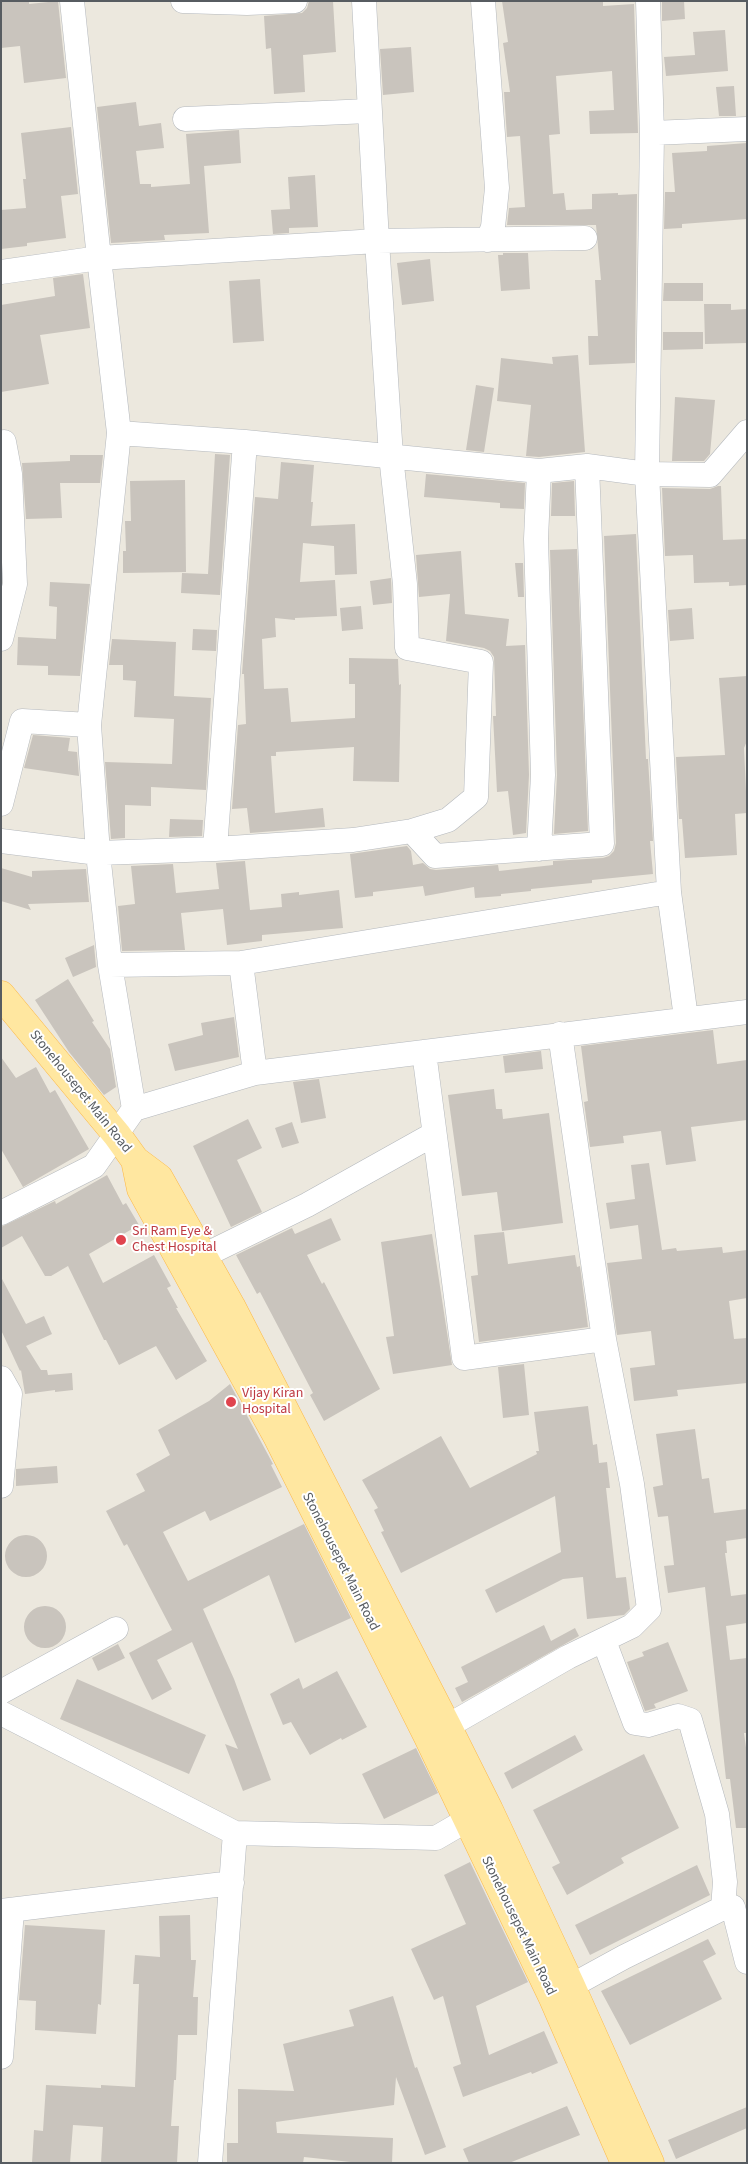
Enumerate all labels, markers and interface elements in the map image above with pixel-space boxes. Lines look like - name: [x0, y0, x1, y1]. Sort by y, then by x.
- street label: Stonehousepet Main Road: [25, 1027, 135, 1157]
- place label: Sri Ram Eye & Chest Hospital: [132, 1224, 216, 1256]
- marker: Sri Ram Eye & Chest Hospital: [114, 1233, 128, 1247]
- place label: Vijay Kiran Hospital: [242, 1386, 303, 1418]
- marker: Vijay Kiran Hospital: [224, 1395, 238, 1409]
- street label: Stonehousepet Main Road: [298, 1490, 382, 1634]
- street label: Stonehousepet Main Road: [477, 1854, 559, 1998]

